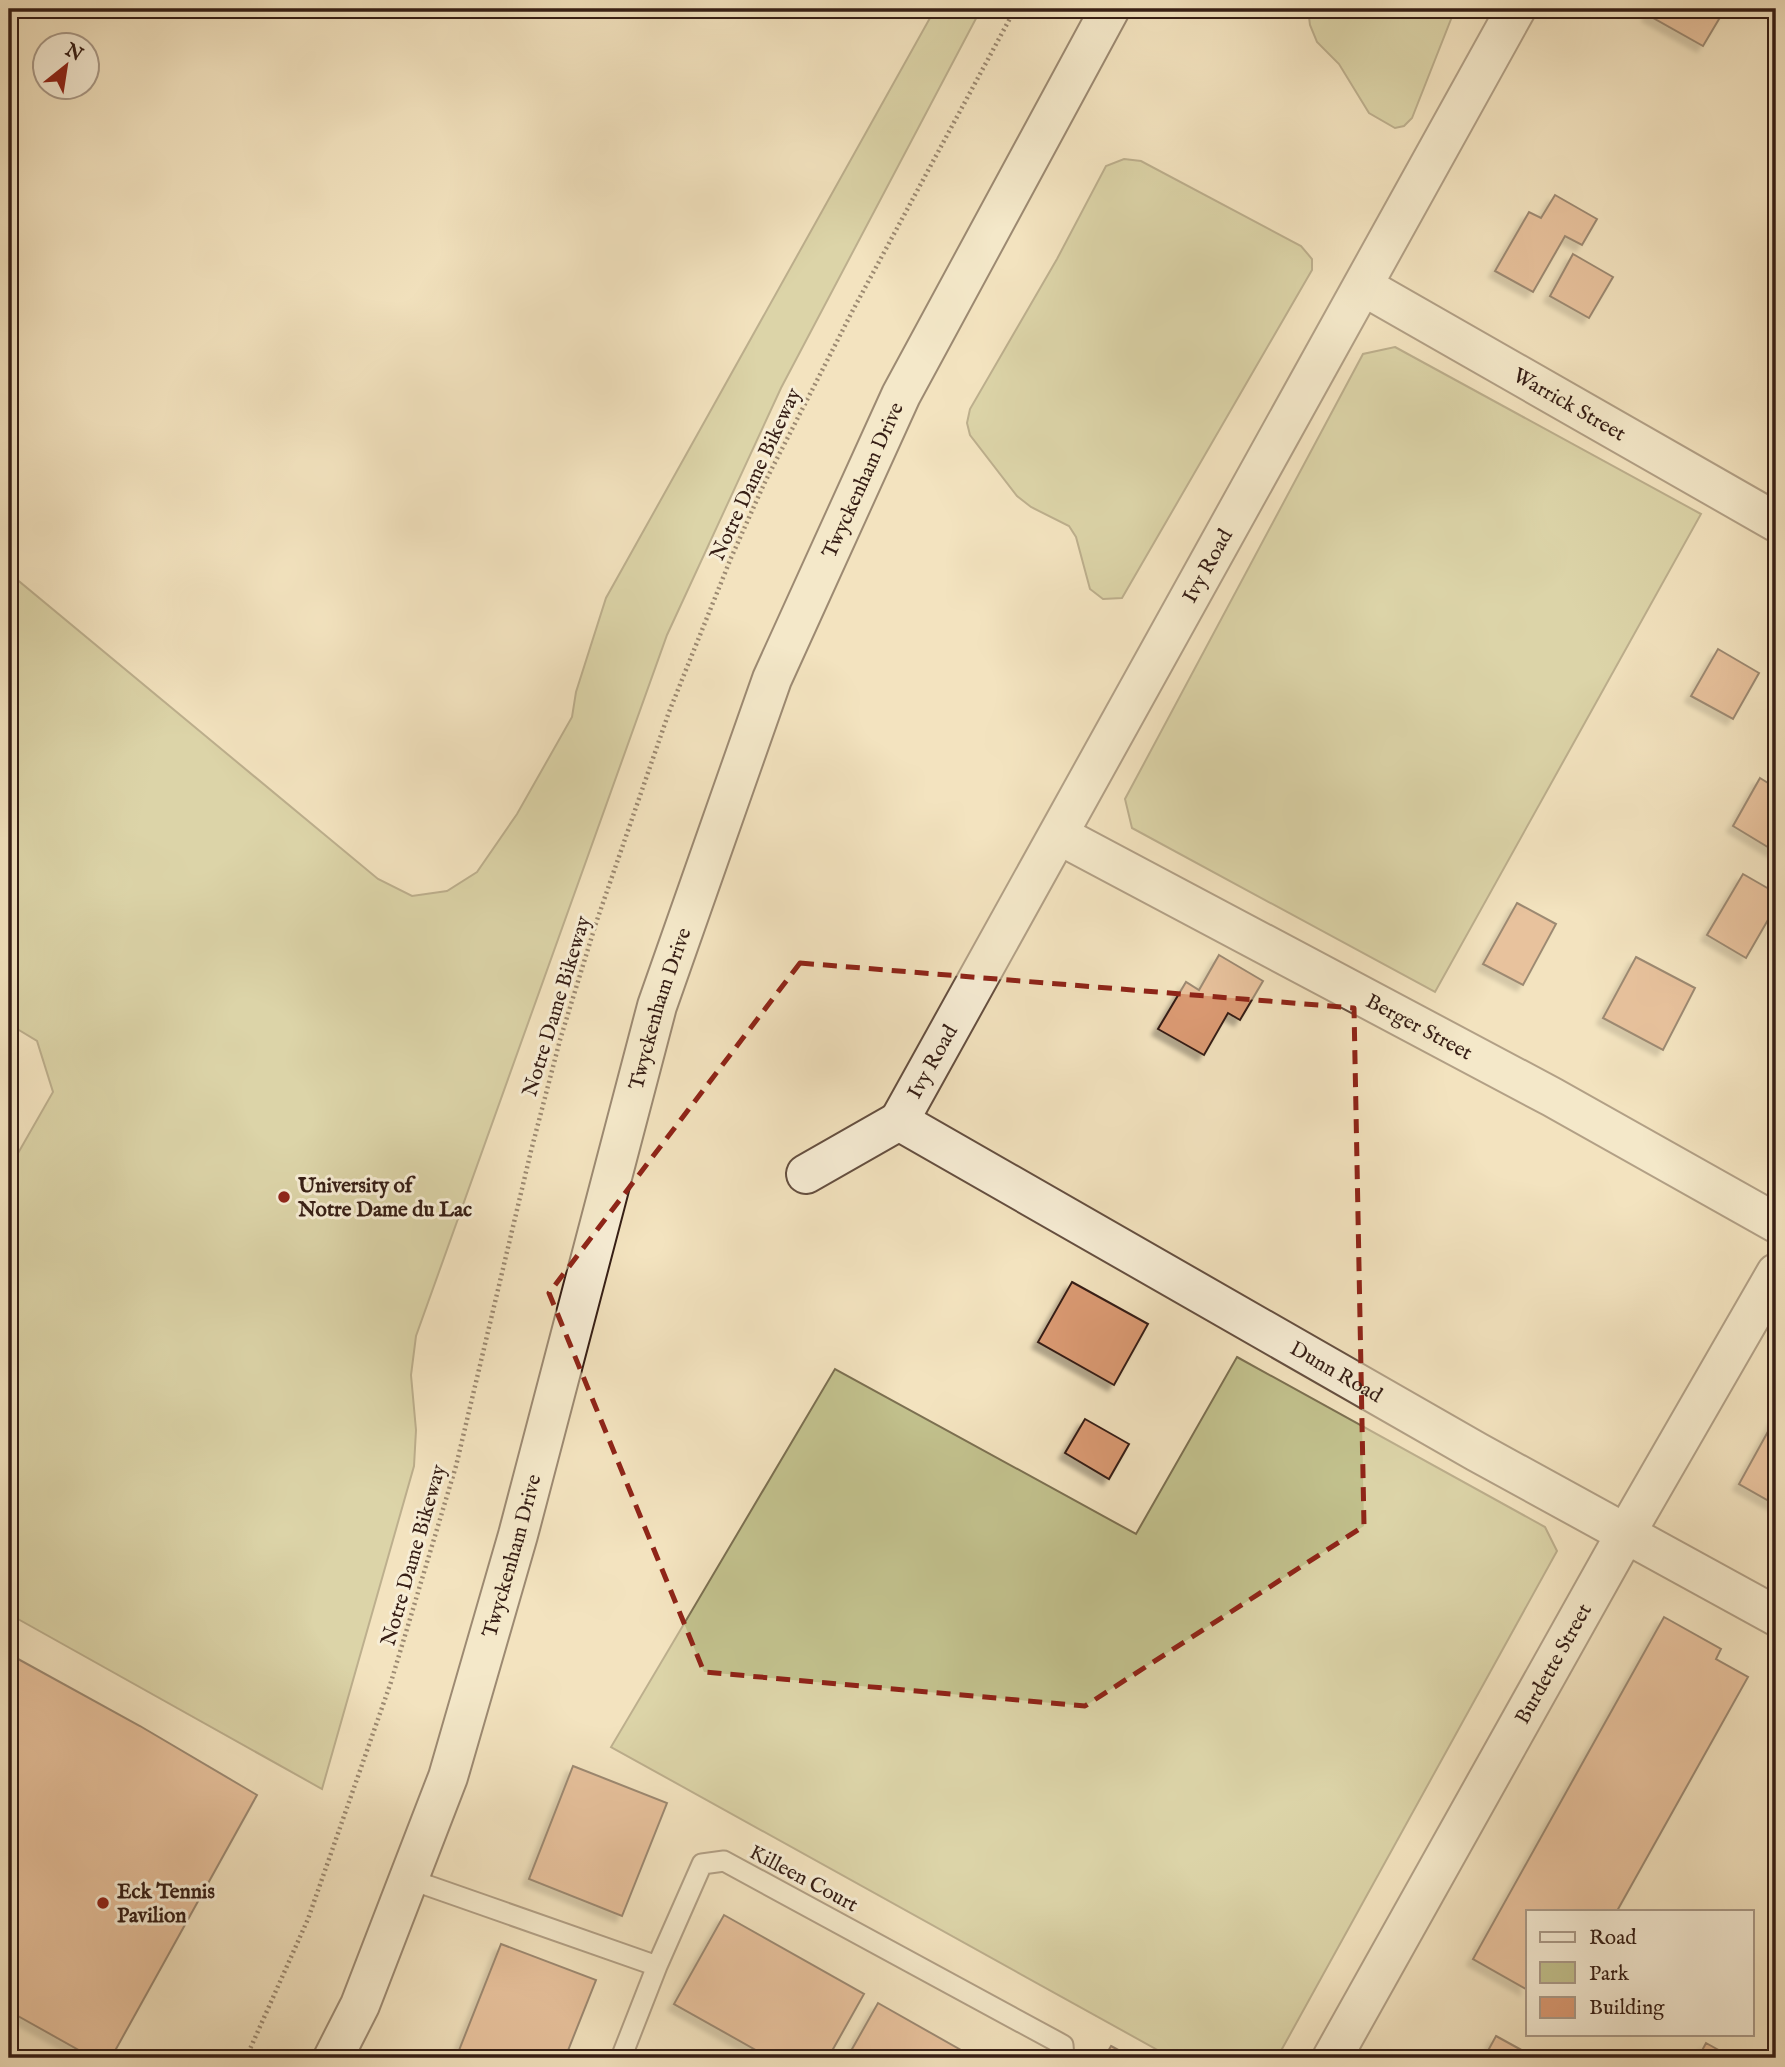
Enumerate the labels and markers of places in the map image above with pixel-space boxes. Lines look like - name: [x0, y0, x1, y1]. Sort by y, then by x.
- place label: University of Notre Dame du Lac: [297, 1173, 472, 1224]
- marker: University of Notre Dame du Lac: [276, 1189, 292, 1205]
- place label: Eck Tennis Pavilion: [117, 1879, 215, 1930]
- marker: Eck Tennis Pavilion: [95, 1895, 111, 1911]

